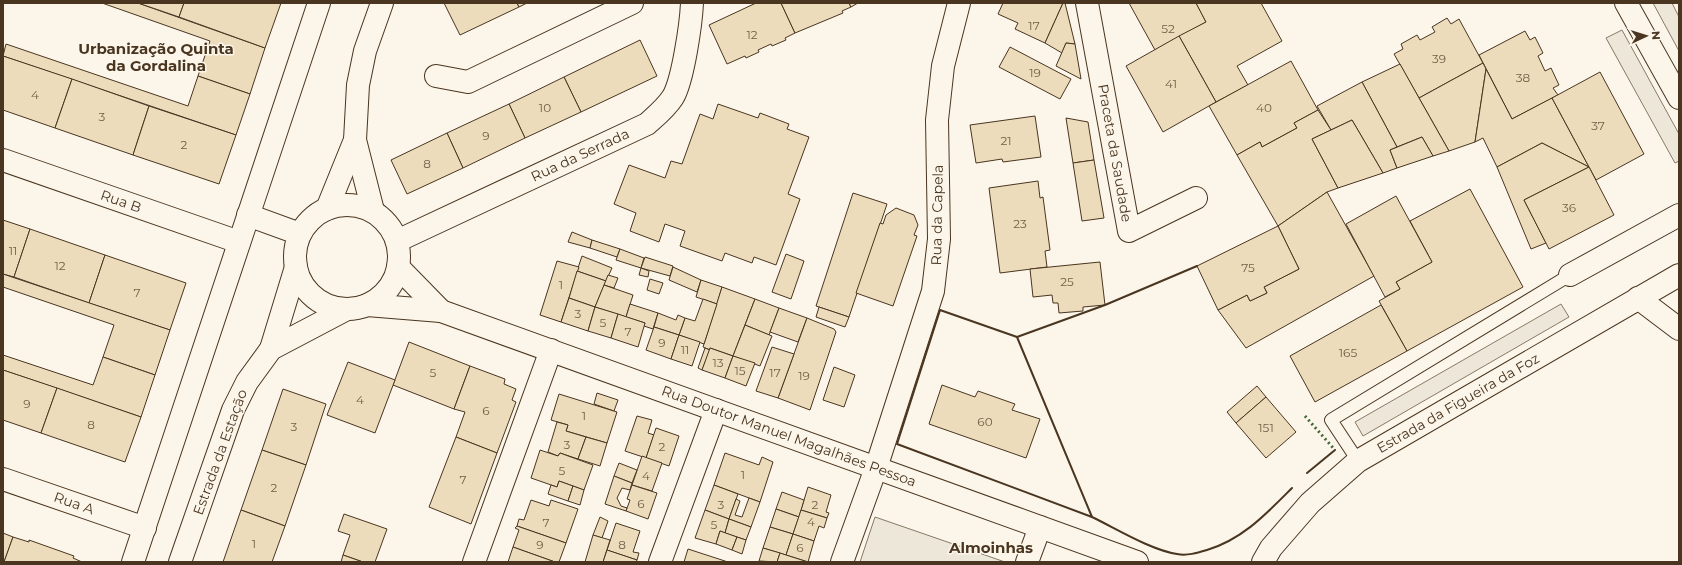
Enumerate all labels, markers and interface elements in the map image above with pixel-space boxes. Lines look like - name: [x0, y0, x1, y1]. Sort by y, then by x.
- north arrow: [1626, 16, 1666, 56]
- house number: 17: [1028, 18, 1040, 33]
- house number: 52: [1161, 21, 1175, 36]
- house number: 12: [746, 27, 758, 42]
- text: N: [1649, 30, 1663, 40]
- district label: Urbanização Quinta da Gordalina: [78, 39, 234, 75]
- house number: 39: [1432, 51, 1446, 66]
- house number: 19: [1029, 65, 1041, 80]
- house number: 38: [1516, 70, 1531, 85]
- house number: 41: [1165, 76, 1177, 91]
- street label: Praceta da Saudade: [1094, 83, 1136, 223]
- house number: 4: [31, 87, 39, 102]
- house number: 10: [539, 100, 551, 115]
- house number: 40: [1256, 100, 1272, 115]
- house number: 3: [99, 109, 106, 124]
- house number: 37: [1591, 118, 1605, 133]
- street label: Rua da Serrada: [528, 124, 632, 186]
- house number: 9: [482, 128, 490, 143]
- house number: 21: [1000, 133, 1012, 148]
- house number: 2: [181, 137, 188, 152]
- house number: 8: [423, 156, 431, 171]
- street label: Rua da Capela: [927, 164, 947, 266]
- street label: Rua B: [98, 186, 144, 216]
- house number: 36: [1562, 200, 1576, 215]
- house number: 23: [1013, 216, 1027, 231]
- house number: 11: [9, 243, 17, 258]
- house number: 12: [54, 258, 66, 273]
- house number: 75: [1241, 260, 1255, 275]
- house number: 25: [1060, 274, 1074, 289]
- house number: 1: [559, 277, 563, 292]
- house number: 7: [133, 285, 141, 300]
- house number: 3: [575, 306, 582, 321]
- house number: 5: [600, 315, 607, 330]
- house number: 7: [624, 324, 632, 339]
- house number: 9: [658, 335, 666, 350]
- house number: 11: [681, 342, 689, 357]
- house number: 165: [1339, 345, 1357, 360]
- street label: Estrada da Figueira da Foz: [1374, 349, 1542, 457]
- house number: 13: [712, 355, 724, 370]
- house number: 15: [734, 363, 746, 378]
- house number: 5: [430, 365, 437, 380]
- house number: 17: [769, 365, 781, 380]
- house number: 19: [798, 368, 810, 383]
- street label: Rua Doutor Manuel Magalhães Pessoa: [659, 381, 919, 491]
- street label: Estrada da Estação: [189, 386, 251, 517]
- house number: 4: [356, 392, 364, 407]
- house number: 9: [23, 396, 31, 411]
- house number: 6: [482, 403, 490, 418]
- house number: 1: [582, 408, 586, 423]
- house number: 60: [977, 414, 993, 429]
- house number: 8: [87, 417, 95, 432]
- house number: 3: [291, 419, 298, 434]
- house number: 151: [1258, 420, 1274, 435]
- house number: 3: [564, 437, 571, 452]
- house number: 2: [659, 439, 666, 454]
- house number: 5: [559, 463, 566, 478]
- house number: 1: [741, 467, 745, 482]
- house number: 4: [642, 468, 650, 483]
- house number: 7: [459, 472, 467, 487]
- house number: 2: [271, 480, 278, 495]
- street label: Rua A: [51, 488, 97, 519]
- house number: 6: [637, 496, 645, 511]
- house number: 3: [718, 497, 725, 512]
- house number: 2: [812, 497, 819, 512]
- house number: 4: [807, 514, 815, 529]
- house number: 7: [542, 515, 550, 530]
- house number: 5: [711, 517, 718, 532]
- house number: 1: [252, 536, 256, 551]
- house number: 9: [536, 537, 544, 552]
- house number: 8: [618, 537, 626, 552]
- district label: Almoinhas: [948, 538, 1033, 557]
- house number: 6: [796, 540, 804, 555]

